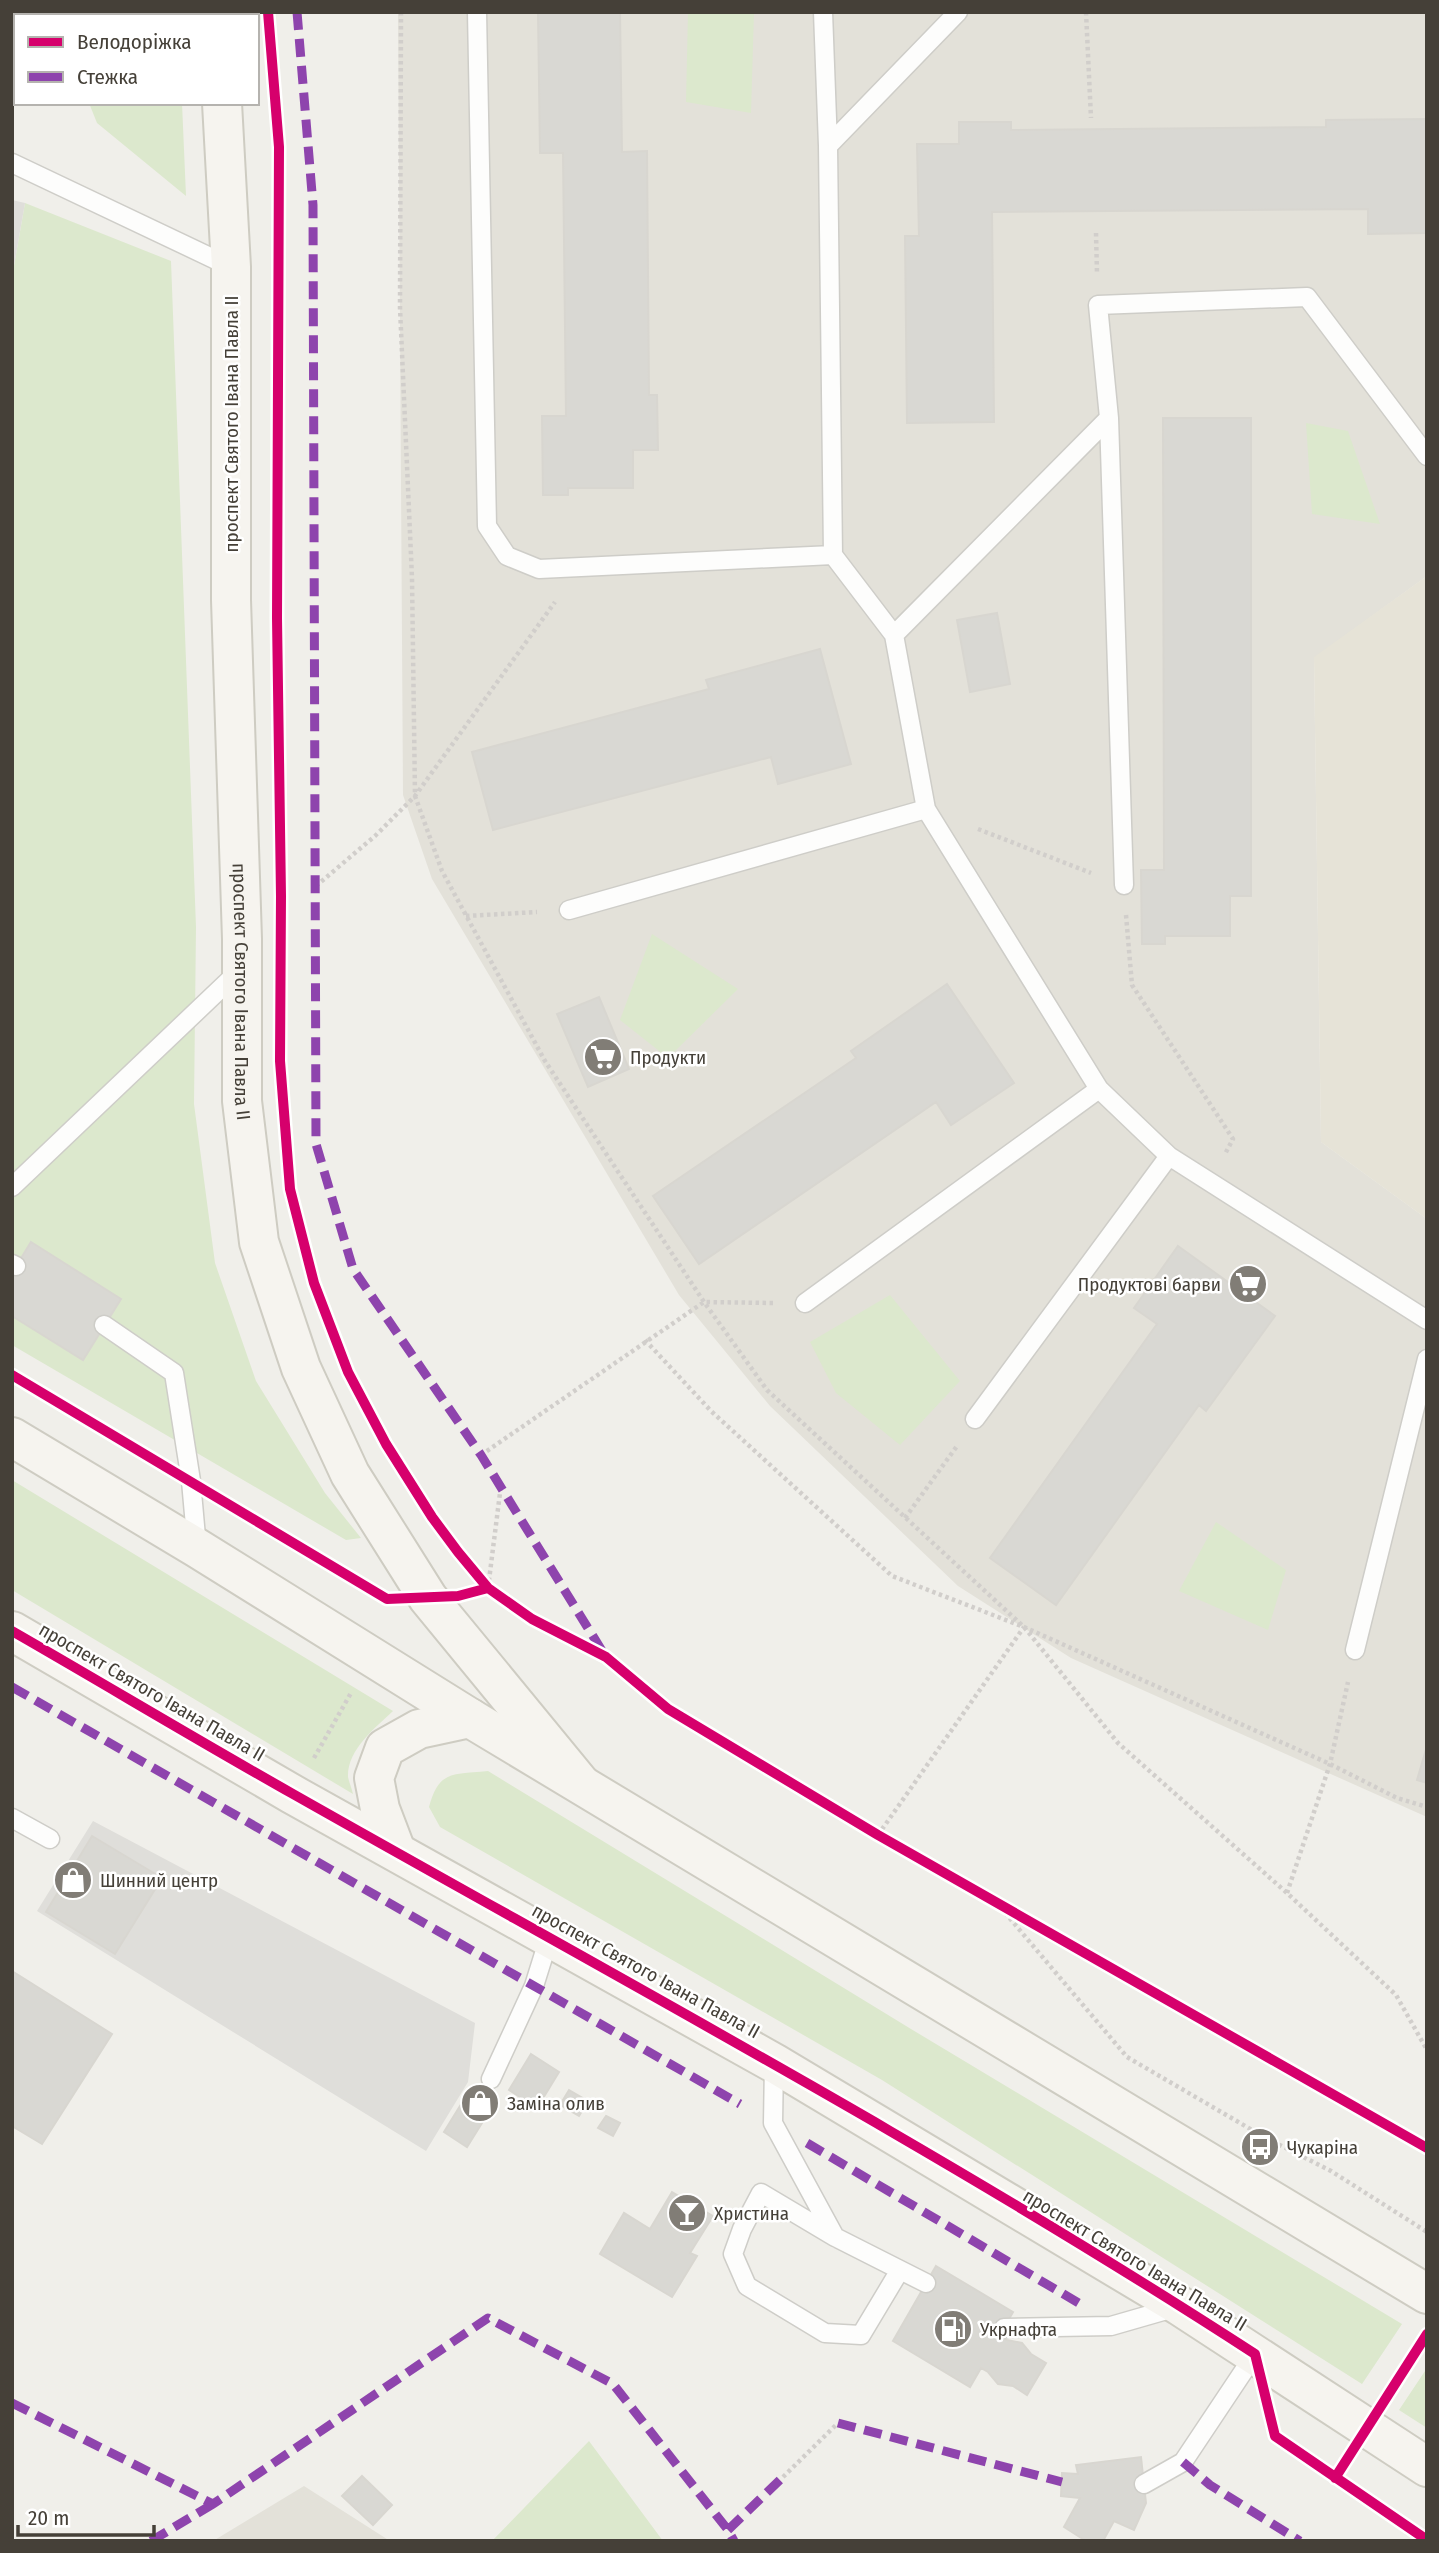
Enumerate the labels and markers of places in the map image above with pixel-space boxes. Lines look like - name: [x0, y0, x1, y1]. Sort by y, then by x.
- supermarket icon: Продукти: [582, 1036, 624, 1078]
- place label: Продукти: [630, 1046, 706, 1069]
- supermarket icon: Продуктові барви: [1227, 1263, 1269, 1305]
- place label: Продуктові барви: [1078, 1273, 1221, 1296]
- shop icon: Шинний центр: [52, 1859, 94, 1901]
- place label: Шинний центр: [100, 1869, 218, 1892]
- shop icon: Заміна олив: [459, 2082, 501, 2124]
- place label: Заміна олив: [507, 2092, 605, 2115]
- bus stop icon: Чукаріна: [1239, 2126, 1281, 2168]
- place label: Чукаріна: [1287, 2136, 1358, 2159]
- bar icon: Христина: [666, 2192, 708, 2234]
- place label: Христина: [714, 2202, 789, 2225]
- fuel station icon: Укрнафта: [932, 2308, 974, 2350]
- place label: Укрнафта: [979, 2318, 1057, 2341]

